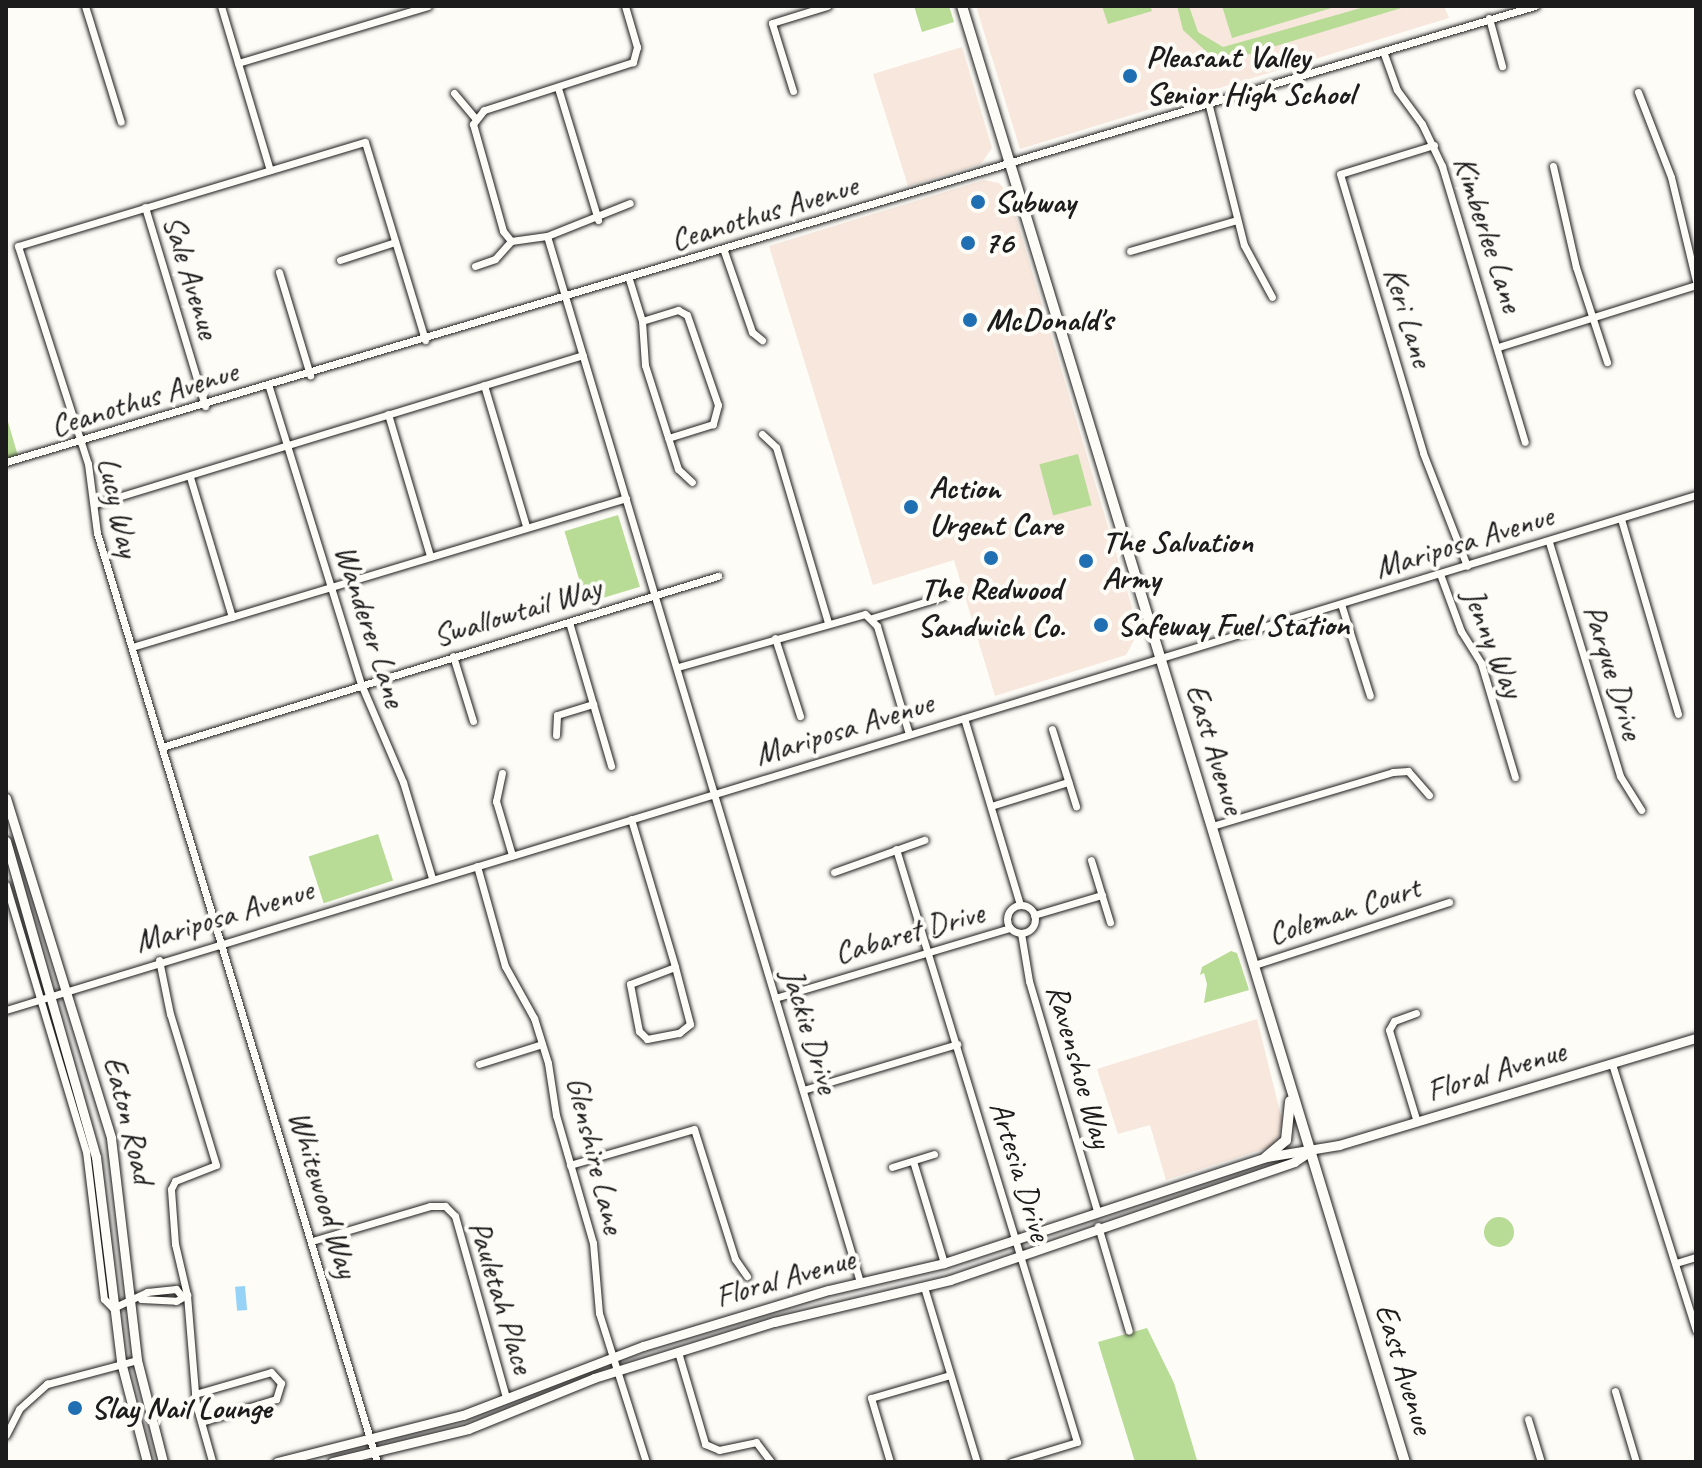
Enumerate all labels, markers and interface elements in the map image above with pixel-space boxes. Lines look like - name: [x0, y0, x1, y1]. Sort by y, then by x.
- place label: Pleasant Valley Senior High School: [1146, 39, 1353, 114]
- marker: Pleasant Valley Senior High School: [1121, 67, 1139, 85]
- street label: Kimberlee Lane: [1445, 151, 1531, 317]
- street label: Ceanothus Avenue: [666, 166, 862, 260]
- place label: Subway: [994, 183, 1076, 221]
- marker: Subway: [969, 193, 987, 211]
- street label: Sale Avenue: [154, 211, 228, 343]
- place label: 76: [984, 224, 1013, 262]
- marker: 76: [959, 234, 977, 252]
- street label: Keri Lane: [1375, 262, 1441, 372]
- place label: McDonald's: [986, 301, 1113, 339]
- marker: McDonald's: [961, 311, 979, 329]
- street label: Ceanothus Avenue: [46, 352, 242, 446]
- street label: Lucy Way: [88, 453, 148, 561]
- place label: Action Urgent Care: [929, 470, 1063, 545]
- marker: Action Urgent Care: [900, 496, 922, 518]
- street label: Mariposa Avenue: [1370, 497, 1558, 587]
- place label: The Salvation Army: [1102, 524, 1253, 599]
- street label: Wanderer Lane: [326, 540, 414, 712]
- marker: The Redwood Sandwich Co.: [982, 549, 1000, 567]
- marker: The Salvation Army: [1077, 552, 1095, 570]
- street label: Swallowtail Way: [428, 568, 606, 656]
- place label: The Redwood Sandwich Co.: [917, 571, 1065, 646]
- street label: Jenny Way: [1454, 583, 1532, 703]
- street label: Parque Drive: [1574, 600, 1652, 744]
- place label: Safeway Fuel Station: [1117, 606, 1351, 644]
- marker: Safeway Fuel Station: [1092, 616, 1110, 634]
- street label: East Avenue: [1177, 679, 1253, 819]
- street label: Mariposa Avenue: [750, 684, 938, 774]
- street label: Coleman Court: [1263, 868, 1425, 954]
- street label: Mariposa Avenue: [130, 871, 318, 961]
- street label: Cabaret Drive: [830, 893, 988, 973]
- street label: Jackie Drive: [773, 964, 847, 1098]
- street label: Ravenshoe Way: [1037, 980, 1121, 1152]
- street label: Floral Avenue: [1422, 1032, 1570, 1110]
- street label: Eaton Road: [95, 1053, 163, 1187]
- street label: Glenshire Lane: [557, 1073, 633, 1237]
- street label: Artesia Drive: [981, 1097, 1059, 1245]
- street label: Whitewood Way: [279, 1106, 367, 1282]
- street label: Pauletah Place: [460, 1216, 542, 1378]
- street label: Floral Avenue: [711, 1240, 859, 1316]
- street label: East Avenue: [1366, 1299, 1442, 1439]
- place label: Slay Nail Lounge: [91, 1389, 274, 1427]
- marker: Slay Nail Lounge: [66, 1399, 84, 1417]

